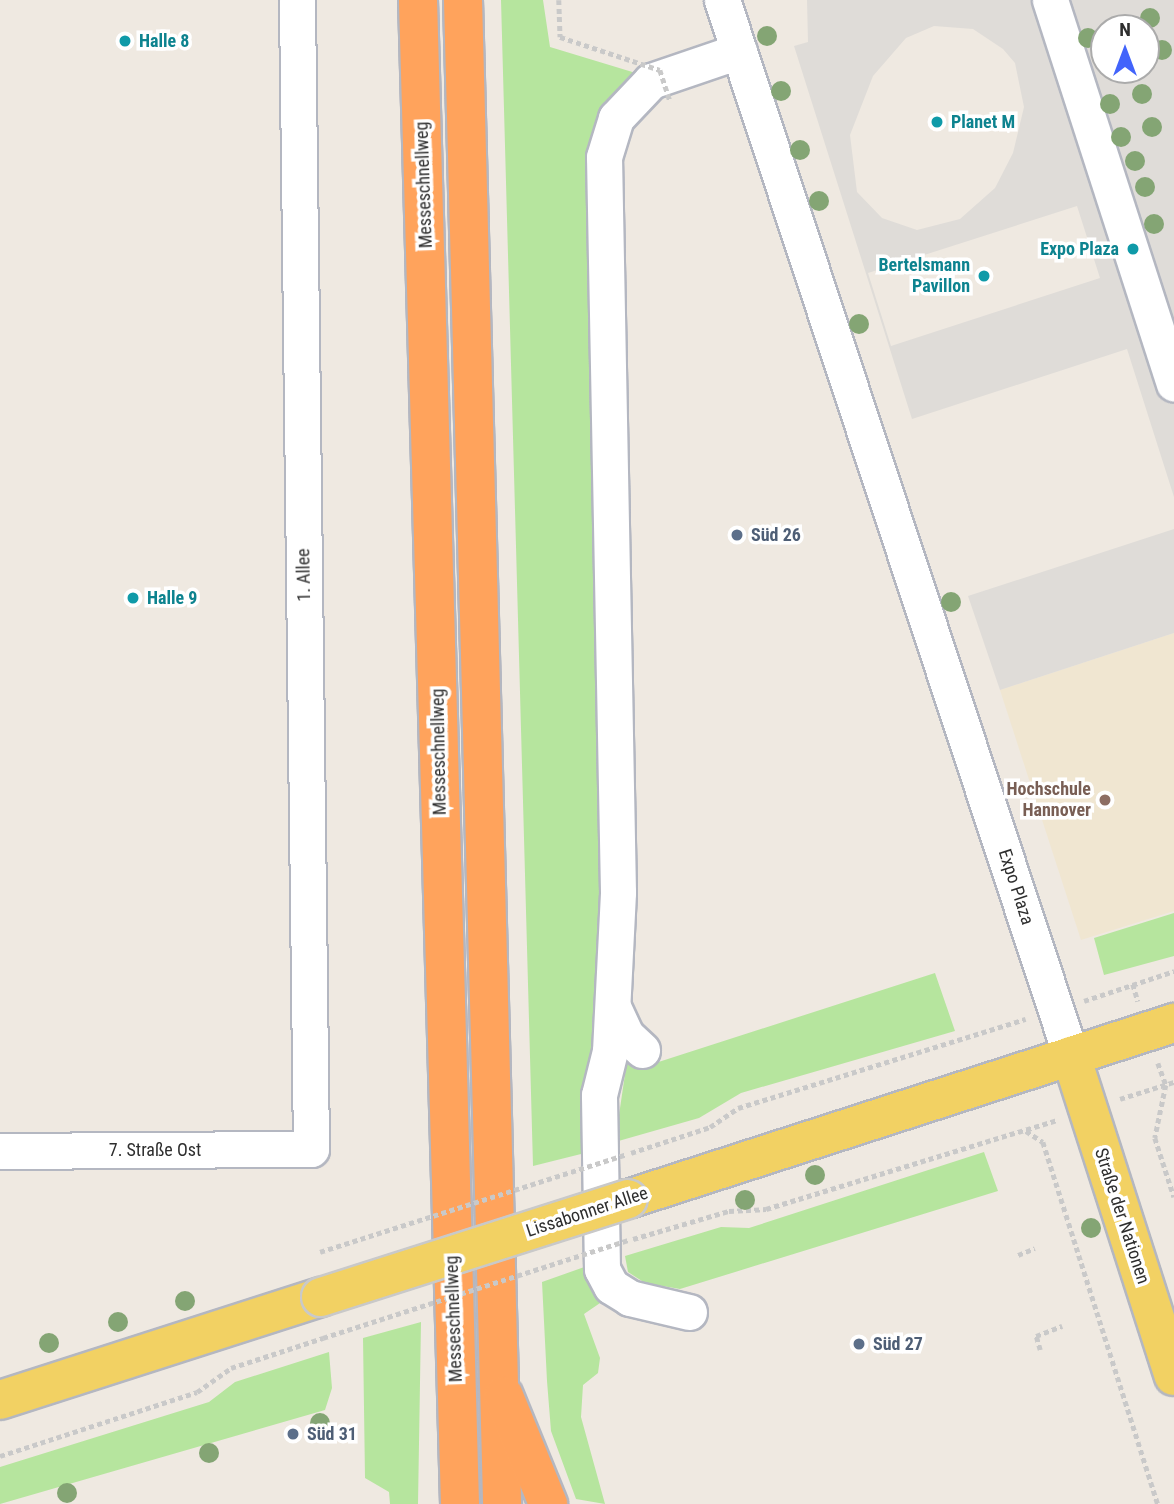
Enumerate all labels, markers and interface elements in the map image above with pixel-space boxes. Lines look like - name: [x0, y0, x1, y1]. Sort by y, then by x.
- north arrow: [1090, 14, 1160, 84]
- text: N: [1119, 18, 1131, 41]
- place label: Halle 8: [139, 30, 189, 52]
- marker: Halle 8: [117, 33, 133, 49]
- place label: Planet M: [951, 111, 1015, 133]
- marker: Planet M: [929, 114, 945, 130]
- street label: Messeschnellweg: [411, 121, 437, 249]
- place label: Expo Plaza: [1040, 238, 1119, 260]
- marker: Expo Plaza: [1125, 241, 1141, 257]
- place label: Bertelsmann Pavillon: [878, 255, 970, 298]
- marker: Bertelsmann Pavillon: [976, 268, 992, 284]
- place label: Süd 26: [751, 524, 801, 546]
- marker: Süd 26: [729, 527, 745, 543]
- street label: 1. Allee: [293, 548, 315, 602]
- place label: Halle 9: [147, 587, 197, 609]
- marker: Halle 9: [125, 590, 141, 606]
- street label: Messeschnellweg: [427, 689, 451, 815]
- place label: Hochschule Hannover: [1007, 779, 1091, 822]
- marker: Hochschule Hannover: [1097, 792, 1113, 808]
- street label: Expo Plaza: [994, 847, 1038, 927]
- street label: 7. Straße Ost: [109, 1139, 201, 1161]
- street label: Straße der Nationen: [1090, 1145, 1154, 1287]
- street label: Lissabonner Allee: [523, 1182, 651, 1242]
- street label: Messeschnellweg: [441, 1255, 467, 1383]
- place label: Süd 27: [873, 1333, 923, 1355]
- marker: Süd 27: [851, 1336, 867, 1352]
- place label: Süd 31: [307, 1423, 357, 1445]
- marker: Süd 31: [285, 1426, 301, 1442]

